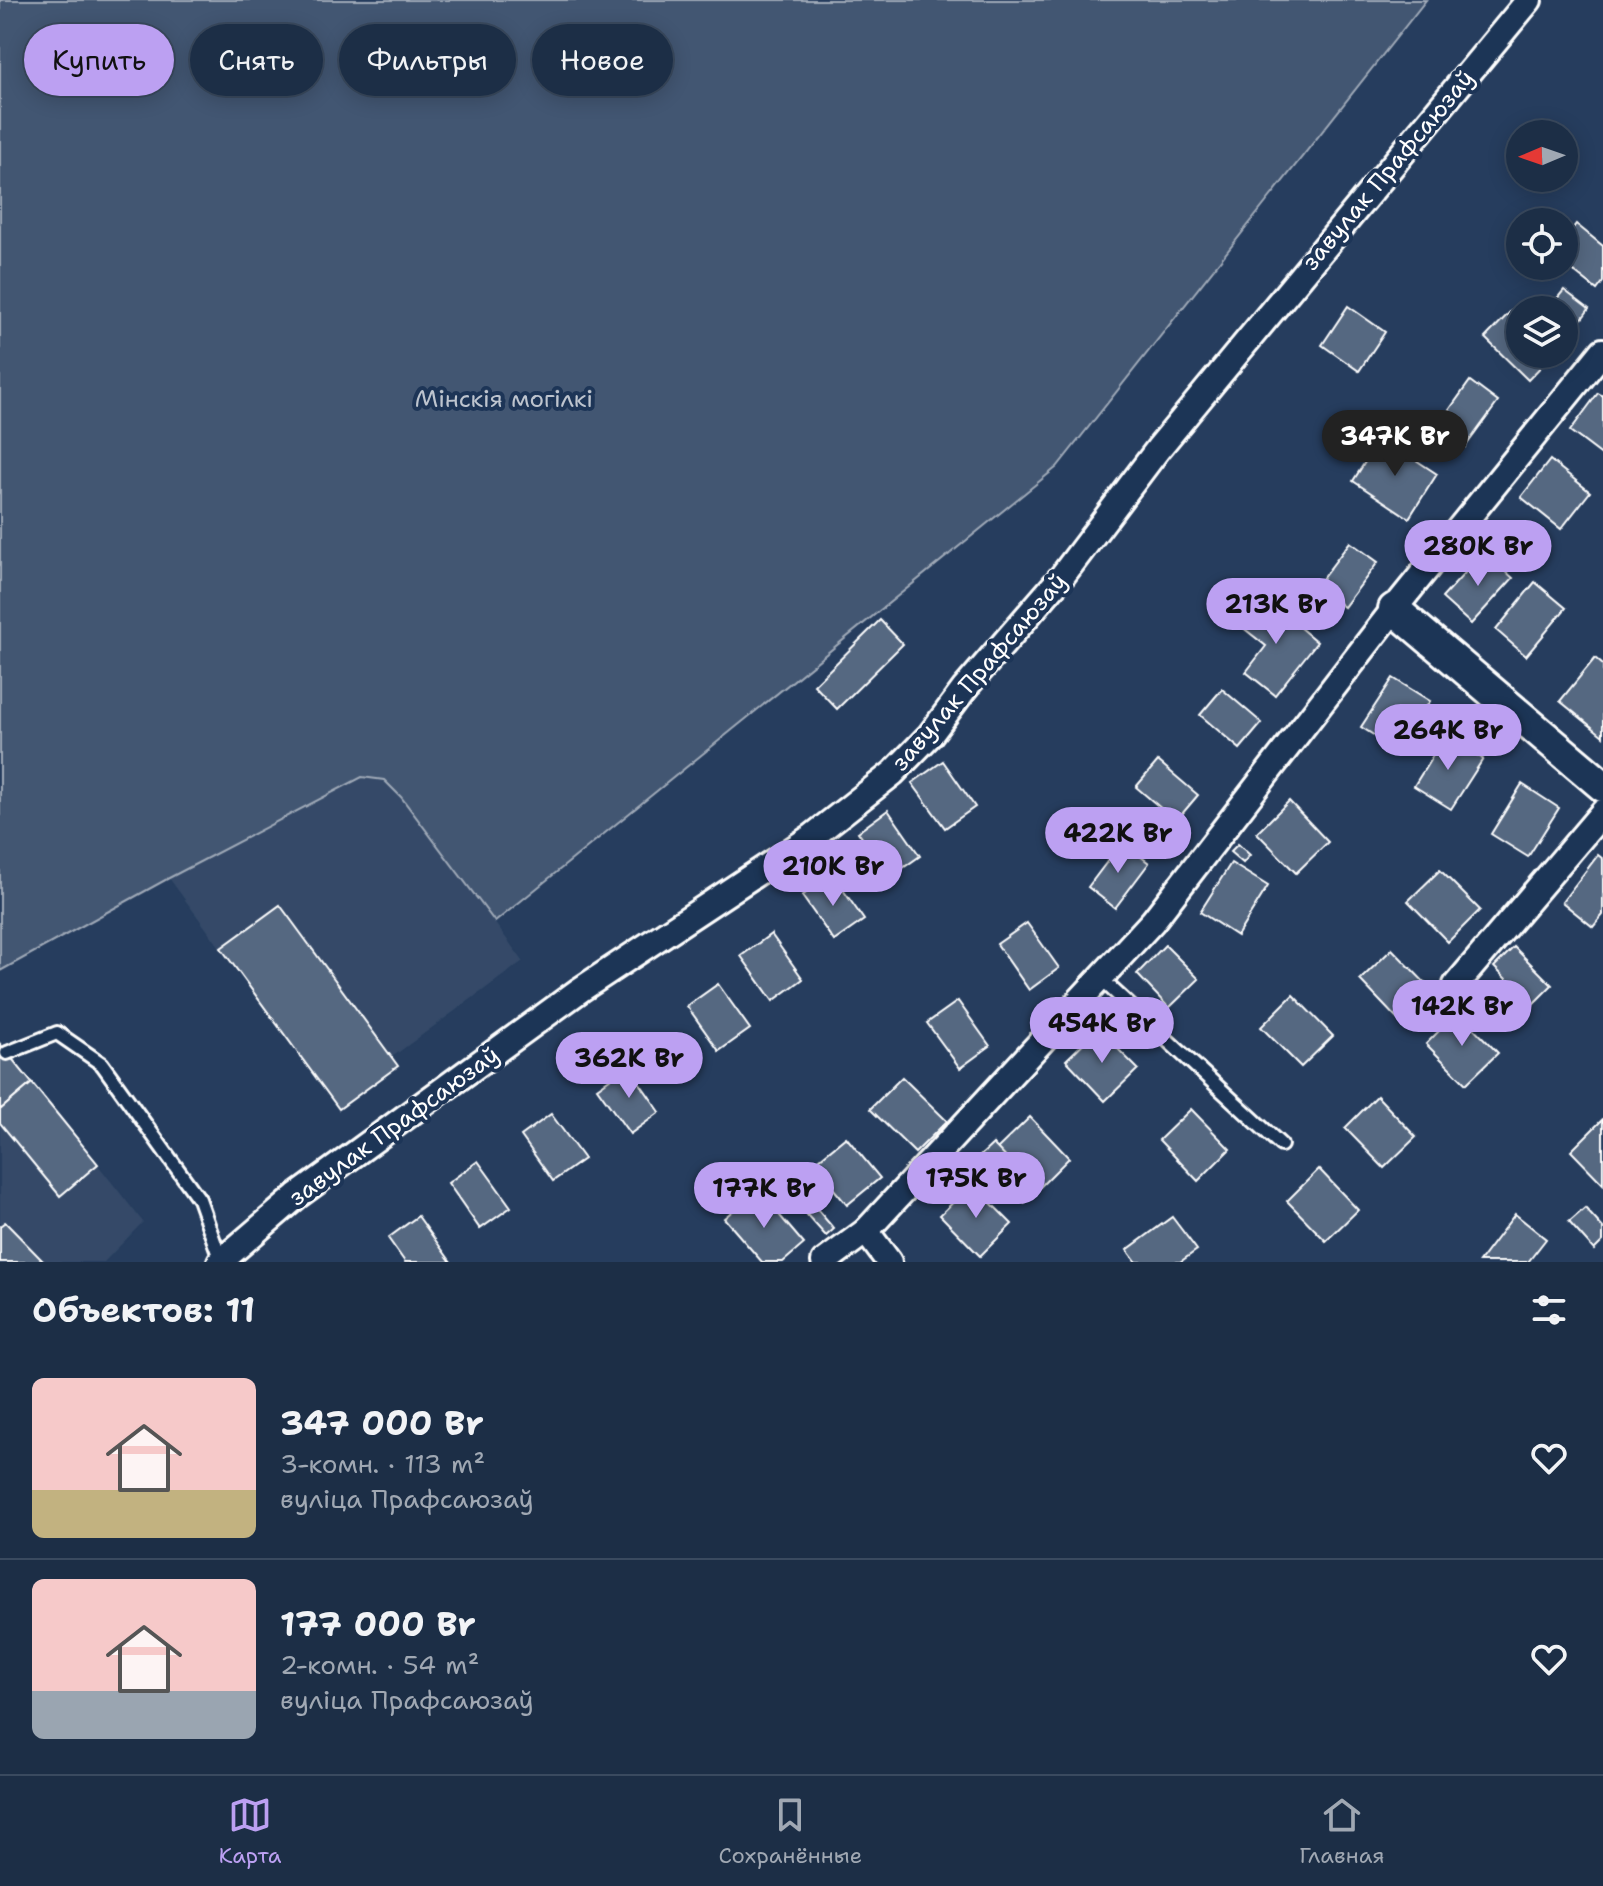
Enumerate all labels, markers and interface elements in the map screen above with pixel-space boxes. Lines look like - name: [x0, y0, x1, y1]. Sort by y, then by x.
- chip: Купить: [24, 24, 174, 96]
- chip: Снять: [190, 24, 323, 96]
- chip: Фильтры: [339, 24, 516, 96]
- chip: Новое: [532, 24, 673, 96]
- street label: завулак Прафсаюзаў: [1295, 63, 1481, 277]
- north arrow: [1506, 120, 1578, 192]
- map controls: [1506, 120, 1578, 368]
- button: locate: [1506, 208, 1578, 280]
- button: layers: [1506, 296, 1578, 368]
- park label: Мінскія могілкі: [415, 383, 593, 415]
- pin: 347K Br: [1321, 410, 1469, 478]
- text: 347K Br: [1340, 418, 1450, 453]
- pin: 280K Br: [1404, 520, 1552, 588]
- text: 280K Br: [1422, 528, 1534, 563]
- street label: завулак Прафсаюзаў: [884, 566, 1074, 778]
- pin: 213K Br: [1202, 578, 1350, 646]
- text: 213K Br: [1224, 586, 1328, 621]
- pin: 264K Br: [1374, 704, 1522, 772]
- text: 264K Br: [1393, 712, 1503, 747]
- pin: 422K Br: [1044, 807, 1192, 875]
- text: 422K Br: [1063, 815, 1173, 850]
- pin: 210K Br: [759, 840, 907, 908]
- text: 210K Br: [781, 848, 885, 883]
- pin: 142K Br: [1388, 980, 1536, 1048]
- text: 142K Br: [1410, 988, 1514, 1023]
- pin: 454K Br: [1028, 997, 1176, 1065]
- text: 454K Br: [1048, 1005, 1156, 1040]
- pin: 362K Br: [555, 1032, 703, 1100]
- street label: завулак Прафсаюзаў: [282, 1039, 506, 1213]
- text: 362K Br: [574, 1040, 684, 1075]
- pin: 175K Br: [902, 1152, 1050, 1220]
- text: 175K Br: [925, 1160, 1027, 1195]
- pin: 177K Br: [690, 1162, 838, 1230]
- text: 177K Br: [712, 1170, 816, 1205]
- text: Объектов: 11: [32, 1287, 255, 1333]
- icon: filters: [1527, 1288, 1571, 1332]
- text: 347 000 Br: [280, 1400, 484, 1446]
- icon: home: [96, 1410, 192, 1506]
- icon: heart: [1527, 1436, 1571, 1480]
- text: 3-комн. · 113 m²: [280, 1446, 485, 1481]
- text: вуліца Прафсаюзаў: [280, 1481, 534, 1516]
- text: 177 000 Br: [280, 1601, 476, 1647]
- icon: home: [96, 1611, 192, 1707]
- icon: heart: [1527, 1637, 1571, 1681]
- text: 2-комн. · 54 m²: [280, 1647, 480, 1682]
- text: вуліца Прафсаюзаў: [280, 1682, 534, 1717]
- tab: Карта: [219, 1793, 281, 1870]
- tab: Сохранённые: [718, 1793, 862, 1870]
- tab: Главная: [1299, 1793, 1385, 1870]

